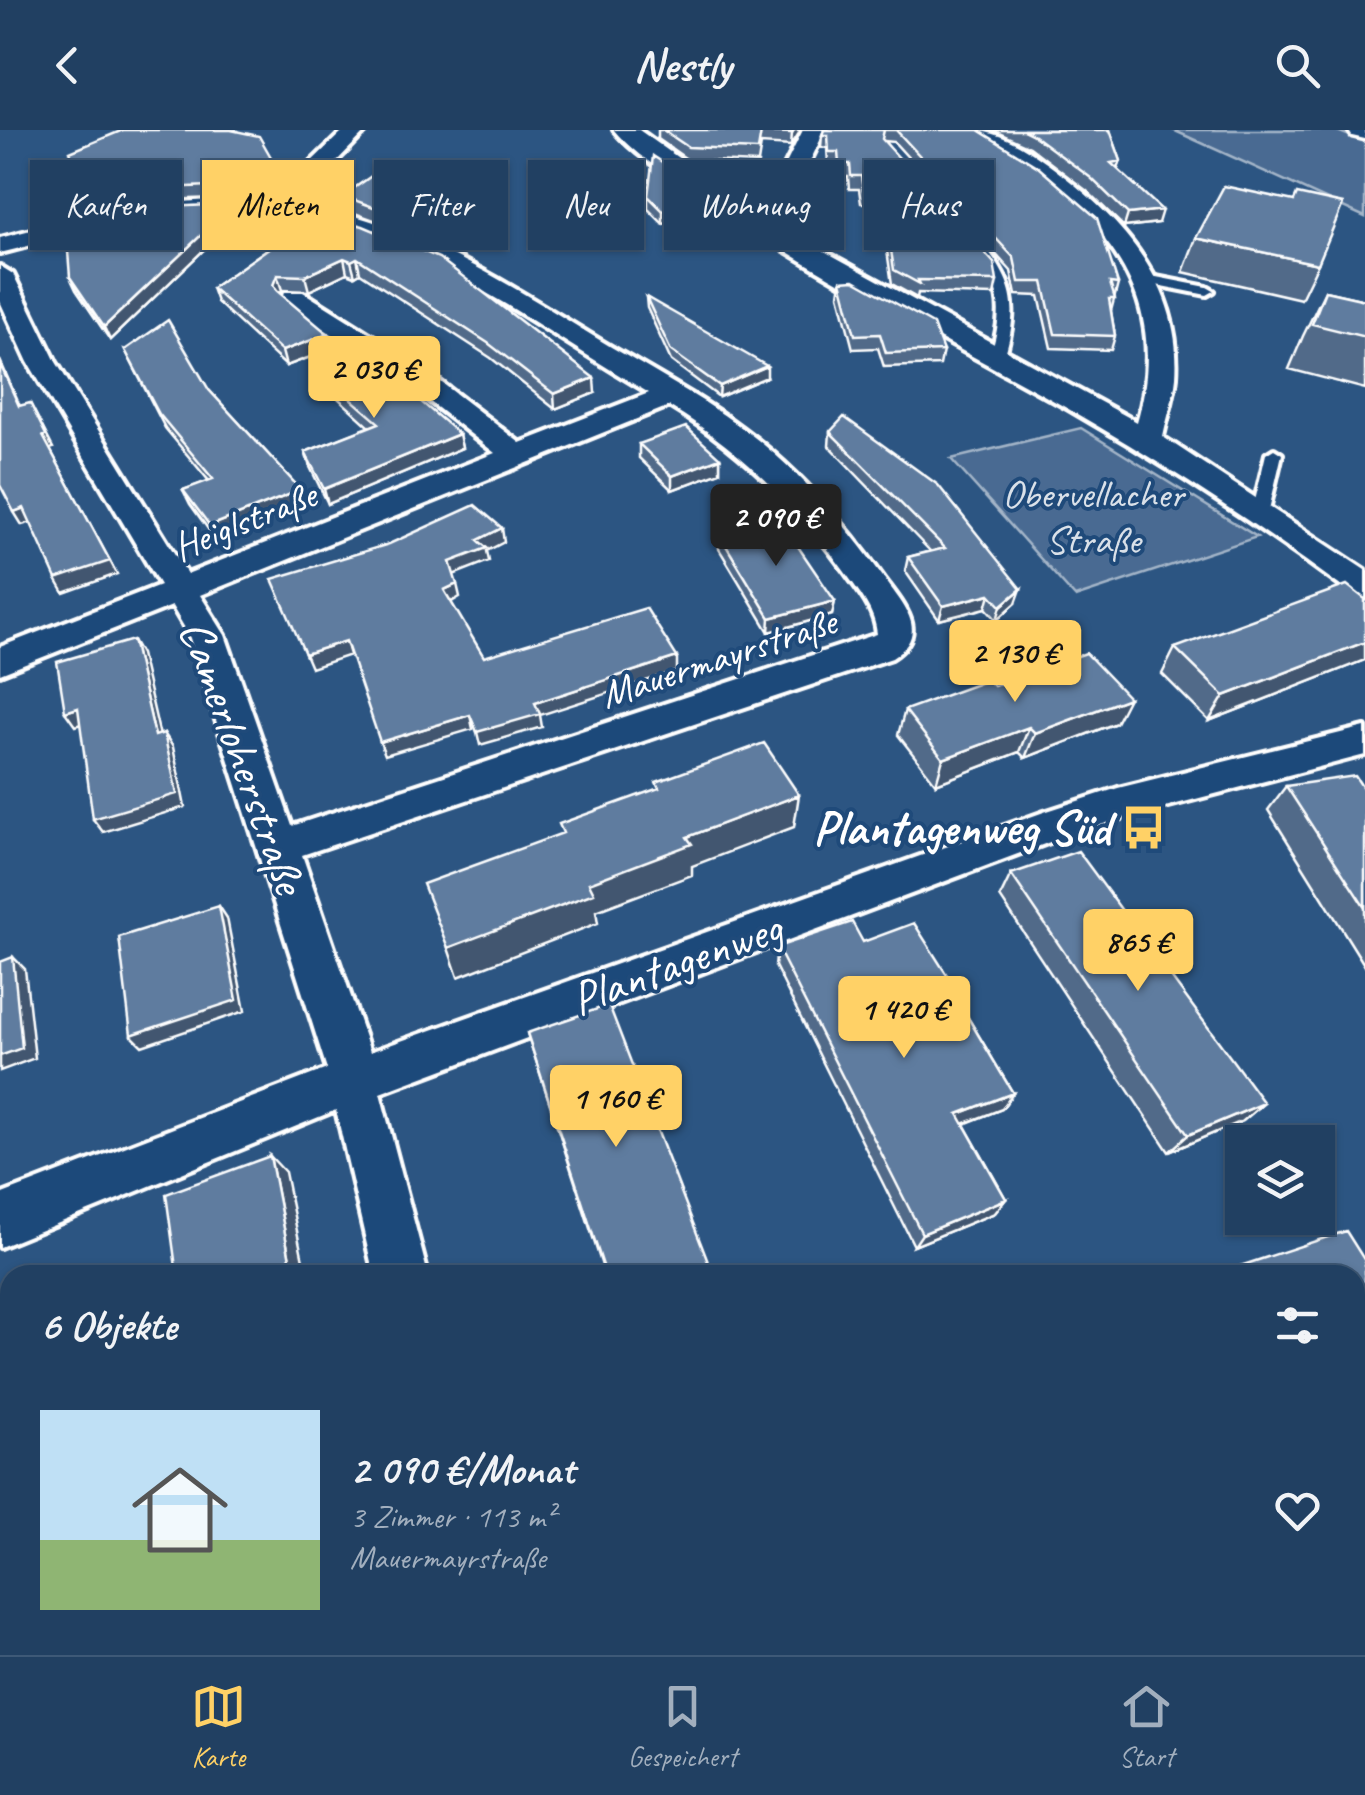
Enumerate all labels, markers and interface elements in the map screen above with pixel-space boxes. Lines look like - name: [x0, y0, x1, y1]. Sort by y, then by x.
- text: Nestly: [634, 37, 731, 94]
- icon: back: [40, 38, 95, 93]
- icon: search: [1270, 38, 1325, 93]
- chip: Kaufen: [30, 160, 182, 250]
- chip: Mieten: [202, 160, 354, 250]
- chip: Filter: [374, 160, 508, 250]
- chip: Neu: [528, 160, 644, 250]
- chip: Wohnung: [664, 160, 844, 250]
- chip: Haus: [864, 160, 994, 250]
- pin: 2 030 €: [282, 336, 466, 421]
- text: 2 030 €: [330, 348, 418, 389]
- street label: Heiglstraße: [165, 468, 326, 572]
- park label: Obervellacher Straße: [1002, 469, 1186, 565]
- pin: 2 090 €: [684, 484, 868, 569]
- text: 2 090 €: [732, 496, 820, 537]
- street label: Mauermayrstraße: [594, 595, 845, 720]
- street label: Camerloherstraße: [166, 611, 322, 905]
- pin: 2 130 €: [923, 620, 1107, 705]
- text: 2 130 €: [971, 632, 1059, 673]
- place label: Plantagenweg Süd: [813, 798, 1118, 858]
- bus stop icon: Plantagenweg Süd: [1119, 803, 1167, 851]
- street label: Plantagenweg: [563, 896, 792, 1029]
- pin: 865 €: [1068, 909, 1208, 994]
- text: 865 €: [1105, 921, 1171, 962]
- pin: 1 420 €: [812, 976, 996, 1061]
- text: 1 420 €: [860, 988, 948, 1029]
- pin: 1 160 €: [524, 1065, 708, 1150]
- text: 1 160 €: [572, 1077, 660, 1118]
- map controls: [1225, 1125, 1335, 1235]
- button: layers: [1225, 1125, 1335, 1235]
- icon: filters: [1270, 1298, 1325, 1353]
- text: 6 Objekte: [40, 1299, 176, 1352]
- text: 2 090 €/Monat: [350, 1443, 574, 1496]
- icon: home: [120, 1450, 240, 1570]
- icon: heart: [1270, 1483, 1325, 1538]
- text: 3 Zimmer · 113 m²: [350, 1496, 555, 1537]
- text: Mauermayrstraße: [350, 1537, 546, 1578]
- tab: Karte: [191, 1679, 246, 1774]
- tab: Gespeichert: [628, 1679, 737, 1774]
- tab: Start: [1119, 1679, 1174, 1774]

